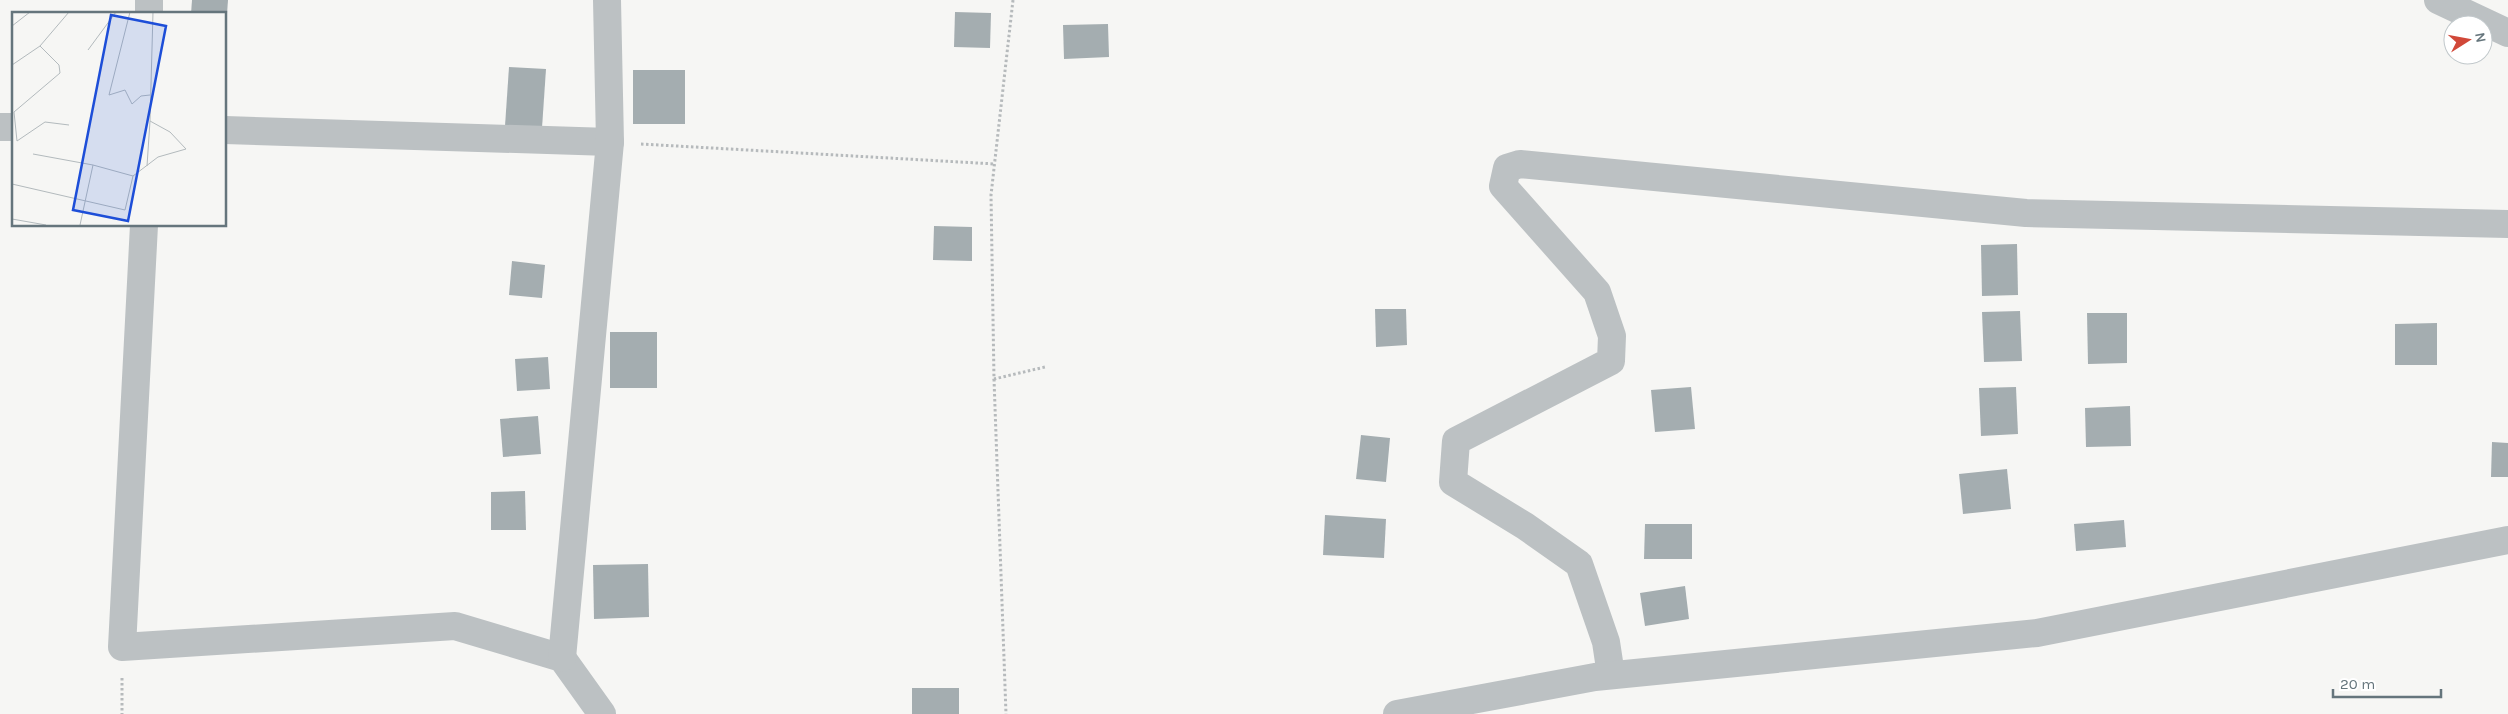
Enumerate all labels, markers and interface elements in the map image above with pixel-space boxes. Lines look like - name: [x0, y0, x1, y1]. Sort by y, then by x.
- inset map: [12, 12, 226, 226]
- north arrow: [2443, 15, 2493, 65]
- text: N: [2471, 31, 2490, 44]
- scale bar: [2333, 666, 2440, 698]
- text: 20 m: [2340, 675, 2375, 693]

